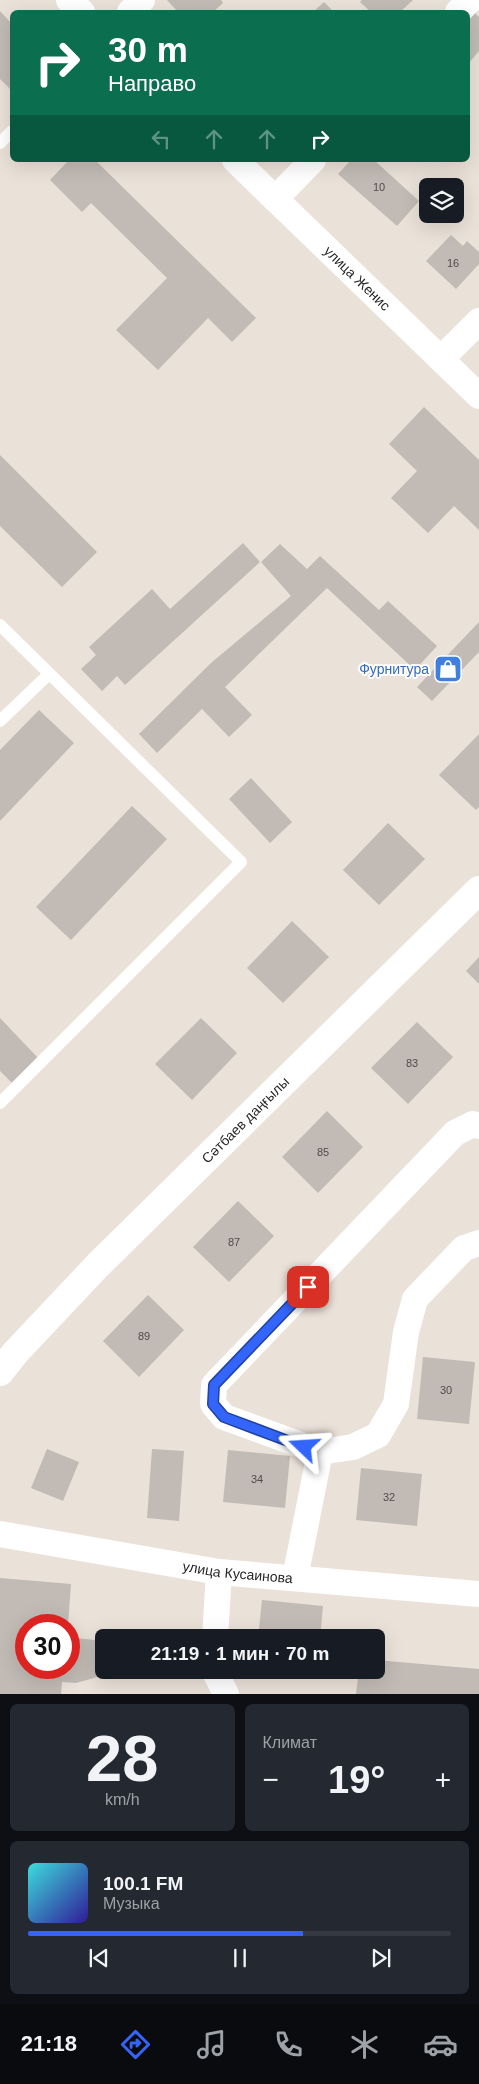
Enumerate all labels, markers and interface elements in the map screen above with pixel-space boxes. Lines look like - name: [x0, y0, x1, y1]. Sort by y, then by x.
- icon: right: [25, 30, 90, 95]
- text: 30 m: [108, 30, 188, 69]
- text: Направо: [108, 71, 196, 96]
- icon: left: [147, 125, 175, 153]
- icon: ahead: [200, 125, 228, 153]
- icon: ahead: [253, 125, 281, 153]
- icon: right: [306, 125, 334, 153]
- map controls: [419, 178, 464, 223]
- button: layers: [419, 178, 464, 223]
- house number: 10: [373, 181, 385, 193]
- street label: улица Женис: [321, 243, 394, 314]
- house number: 16: [447, 257, 459, 269]
- shop icon: Фурнитура: [433, 654, 463, 684]
- place label: Фурнитура: [359, 661, 429, 677]
- house number: 83: [406, 1057, 418, 1069]
- street label: Сәтбаев даңғылы: [198, 1074, 292, 1166]
- house number: 85: [317, 1146, 329, 1158]
- house number: 87: [228, 1236, 240, 1248]
- pin: [287, 1266, 329, 1308]
- icon: arrive: [294, 1273, 322, 1301]
- house number: 89: [138, 1330, 150, 1342]
- house number: 30: [440, 1384, 452, 1396]
- position arrow: [277, 1420, 329, 1472]
- house number: 34: [251, 1473, 263, 1485]
- house number: 32: [383, 1491, 395, 1503]
- street label: улица Кусаинова: [182, 1558, 294, 1586]
- speed limit sign: 30: [15, 1614, 80, 1679]
- text: 21:19 · 1 мин · 70 m: [151, 1643, 329, 1664]
- text: 28: [86, 1722, 158, 1795]
- text: Климат: [263, 1734, 317, 1751]
- text: 19°: [328, 1759, 385, 1801]
- text: −: [263, 1764, 279, 1795]
- text: +: [435, 1764, 451, 1795]
- text: km/h: [105, 1791, 140, 1808]
- text: 100.1 FM: [103, 1873, 183, 1894]
- text: Музыка: [103, 1895, 160, 1912]
- icon: previous: [85, 1944, 113, 1972]
- icon: pause: [226, 1944, 254, 1972]
- icon: next: [367, 1944, 395, 1972]
- icon: directions: [118, 2027, 153, 2062]
- icon: music: [194, 2027, 229, 2062]
- icon: phone: [271, 2027, 306, 2062]
- icon: climate: [347, 2027, 382, 2062]
- icon: car: [423, 2027, 458, 2062]
- text: 21:18: [21, 2031, 77, 2056]

